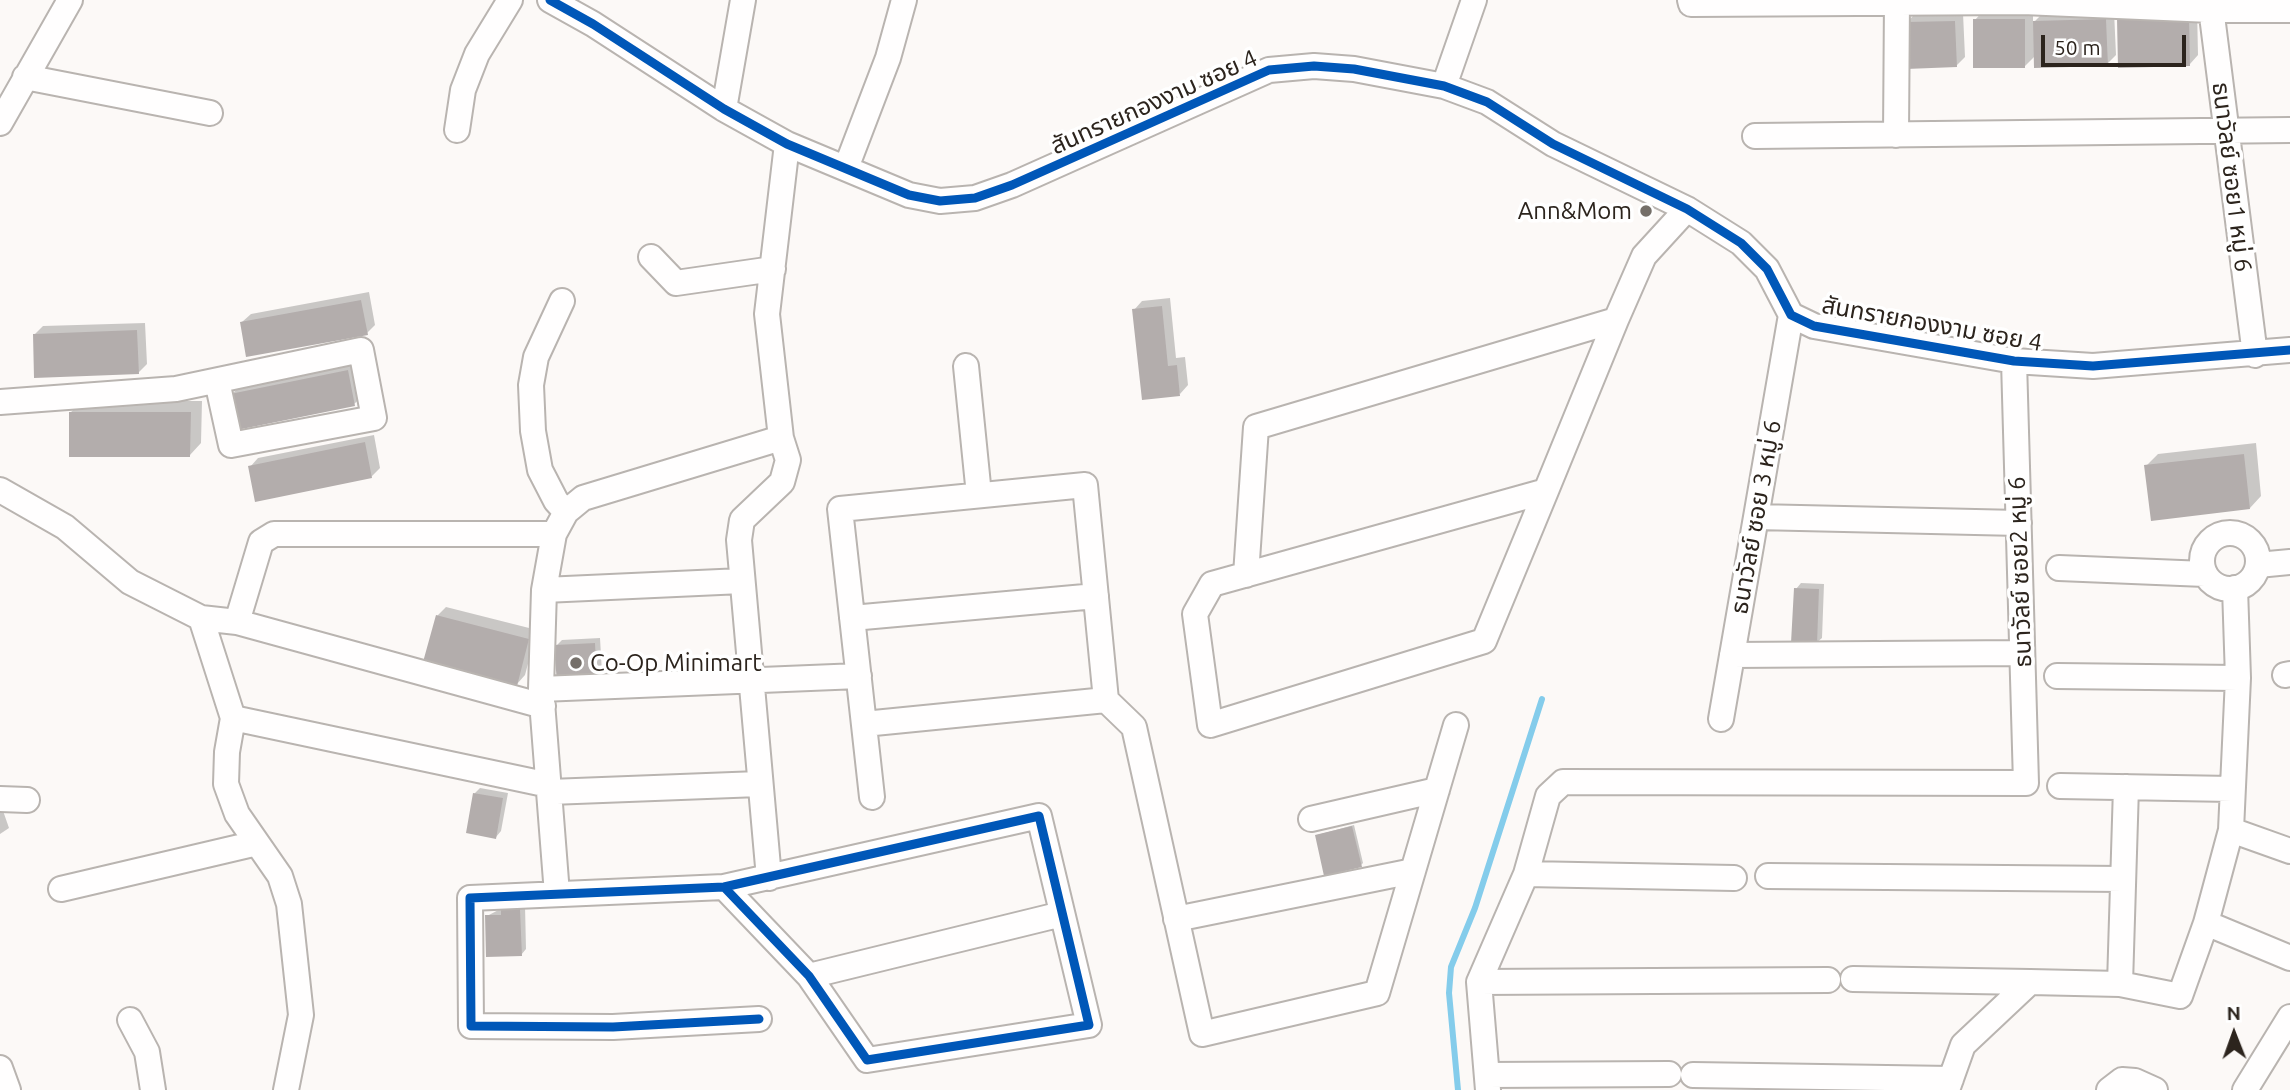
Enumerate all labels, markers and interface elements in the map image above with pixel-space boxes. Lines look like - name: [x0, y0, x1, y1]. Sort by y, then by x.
- scale bar: [2045, 21, 2190, 65]
- text: 50 m: [2054, 35, 2101, 59]
- street label: สันทรายกองงาม ซอย 4: [1046, 43, 1262, 161]
- street label: ธนาวัลย์ ซอย1 หมู่ 6: [2206, 80, 2258, 274]
- place label: Ann&Mom: [1518, 197, 1632, 225]
- marker: Ann&Mom: [1638, 203, 1654, 219]
- street label: สันทรายกองงาม ซอย 4: [1820, 290, 2044, 358]
- street label: ธนาวัลย์ ซอย 3 หมู่ 6: [1725, 418, 1787, 616]
- street label: ธนาวัลย์ ซอย2 หมู่ 6: [2002, 476, 2038, 668]
- place label: Co-Op Minimart: [590, 649, 762, 677]
- marker: Co-Op Minimart: [568, 655, 584, 671]
- north arrow: [2199, 999, 2269, 1069]
- text: N: [2226, 1002, 2241, 1024]

